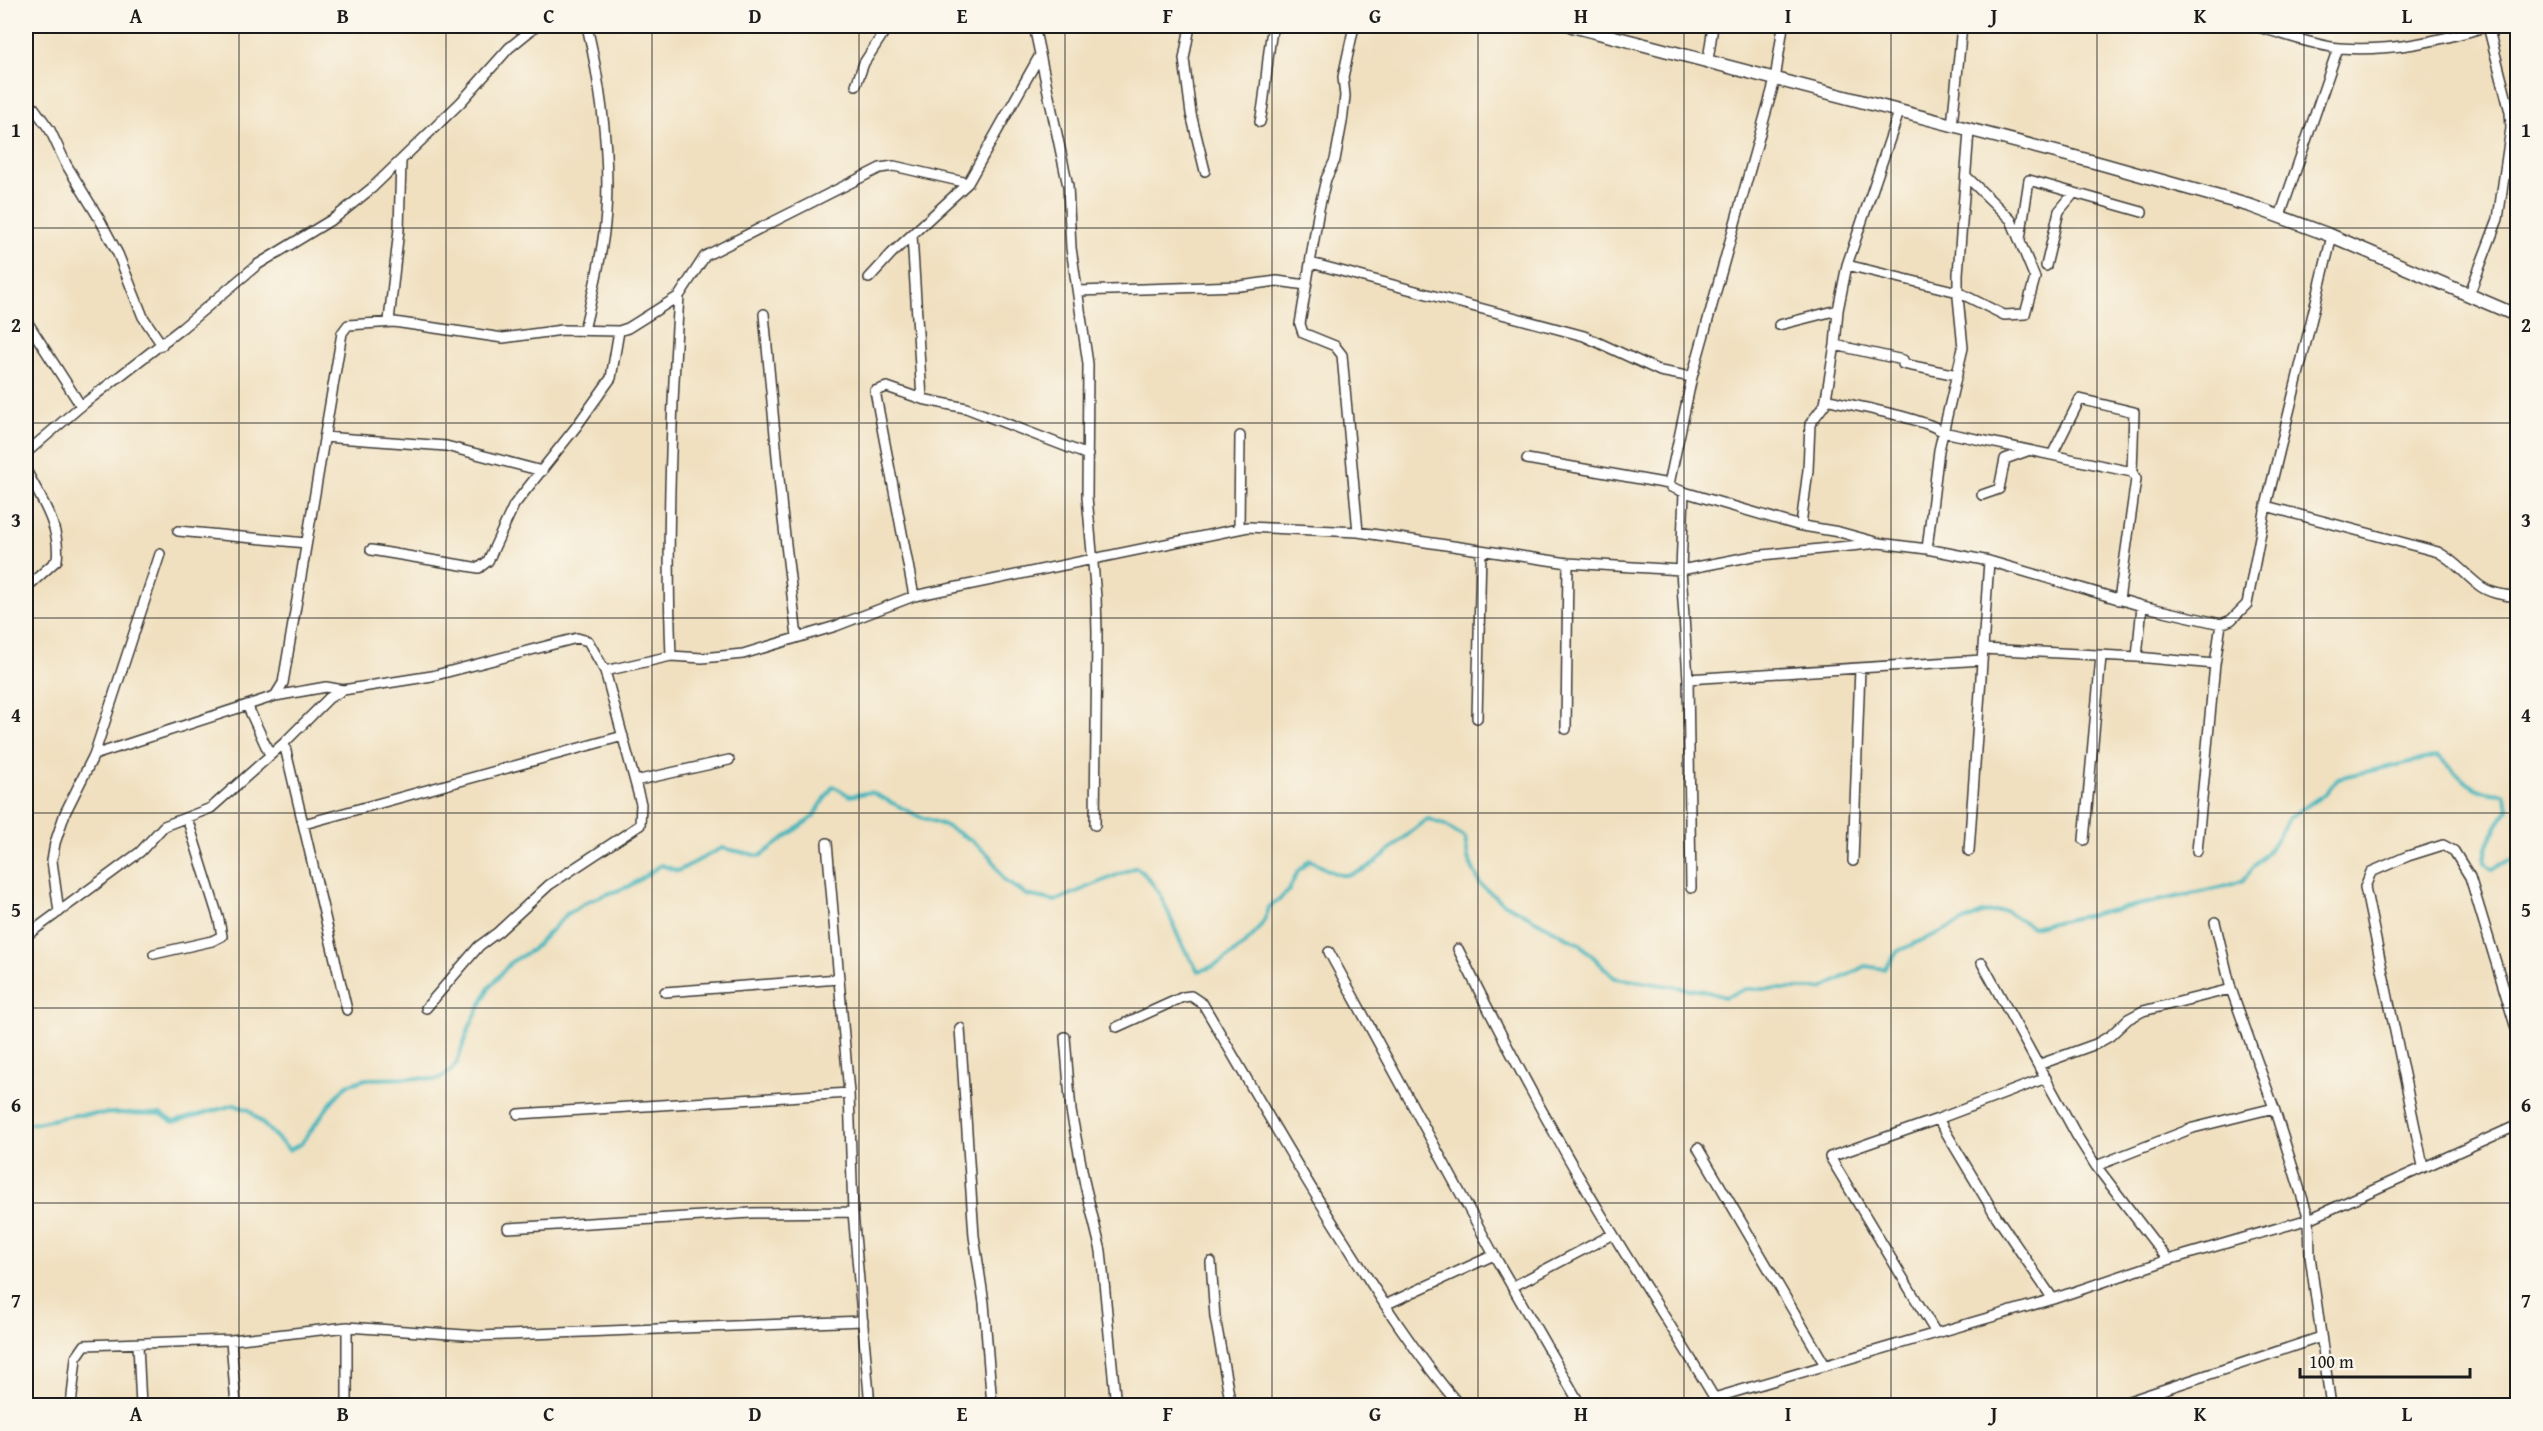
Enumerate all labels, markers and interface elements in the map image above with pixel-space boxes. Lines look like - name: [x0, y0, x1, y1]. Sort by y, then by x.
- text: A: [130, 1, 143, 30]
- text: B: [337, 1, 349, 30]
- text: C: [543, 1, 555, 30]
- text: D: [748, 1, 762, 30]
- text: E: [957, 1, 968, 30]
- text: F: [1163, 1, 1173, 30]
- text: G: [1369, 1, 1381, 30]
- text: H: [1574, 1, 1588, 30]
- text: I: [1785, 1, 1791, 30]
- text: J: [1988, 1, 1998, 30]
- text: K: [2194, 1, 2207, 30]
- text: L: [2402, 1, 2413, 30]
- text: 1: [11, 115, 21, 144]
- text: 1: [2521, 115, 2531, 144]
- text: 2: [11, 310, 21, 339]
- text: 2: [2521, 310, 2531, 339]
- text: 3: [11, 505, 21, 534]
- text: 3: [2521, 505, 2531, 534]
- text: 4: [11, 700, 21, 729]
- text: 4: [2521, 700, 2531, 729]
- text: 5: [11, 895, 21, 924]
- text: 5: [2521, 895, 2531, 924]
- text: 6: [11, 1090, 21, 1119]
- text: 6: [2521, 1090, 2531, 1119]
- text: 7: [11, 1285, 21, 1314]
- text: 7: [2521, 1285, 2531, 1314]
- scale bar: [2300, 1341, 2470, 1379]
- text: 100 m: [2309, 1348, 2354, 1375]
- text: A: [130, 1399, 143, 1428]
- text: B: [337, 1399, 349, 1428]
- text: C: [543, 1399, 555, 1428]
- text: D: [748, 1399, 762, 1428]
- text: E: [957, 1399, 968, 1428]
- text: F: [1163, 1399, 1173, 1428]
- text: G: [1369, 1399, 1381, 1428]
- text: H: [1574, 1399, 1588, 1428]
- text: I: [1785, 1399, 1791, 1428]
- text: J: [1988, 1399, 1998, 1428]
- text: K: [2194, 1399, 2207, 1428]
- text: L: [2402, 1399, 2413, 1428]

